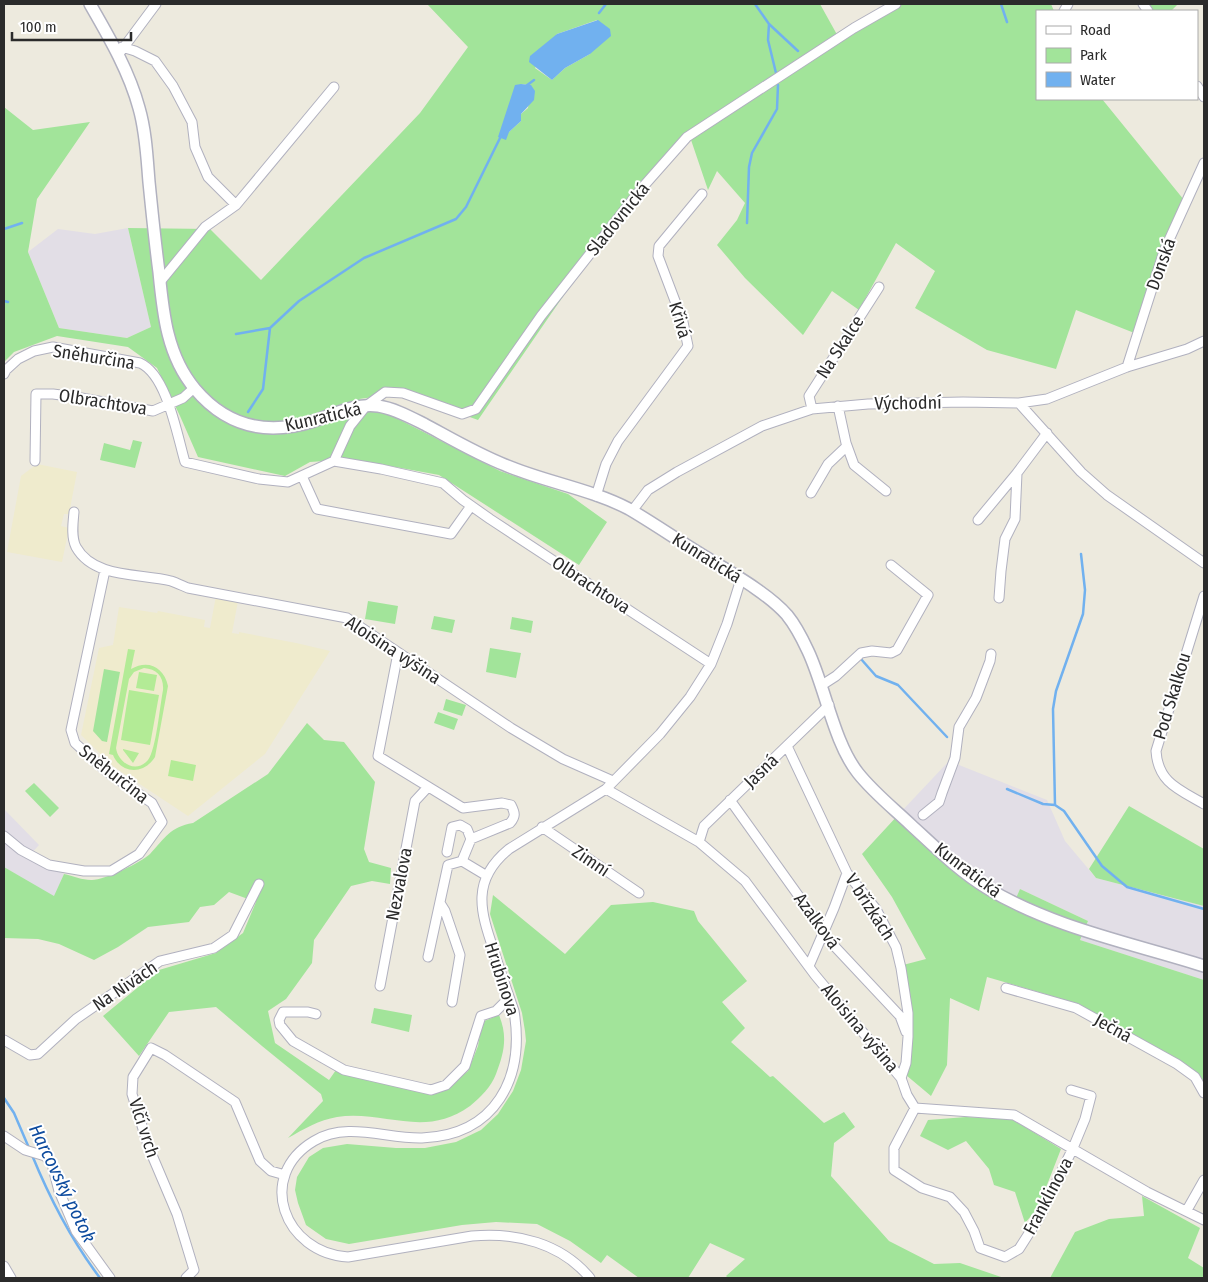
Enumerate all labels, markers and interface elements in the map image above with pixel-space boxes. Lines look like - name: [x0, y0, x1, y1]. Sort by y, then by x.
- scale bar: [12, 10, 131, 42]
- legend: [1036, 10, 1198, 100]
- text: 100 m: [20, 18, 57, 36]
- text: Road: [1080, 21, 1111, 39]
- text: Park: [1080, 46, 1107, 64]
- text: Water: [1080, 71, 1116, 89]
- street label: Sladovnická: [582, 178, 654, 260]
- street label: Donská: [1141, 235, 1181, 293]
- street label: Křivá: [664, 299, 696, 341]
- street label: Na Skalce: [812, 311, 869, 383]
- street label: Sněhurčina: [52, 340, 137, 374]
- street label: Olbrachtova: [57, 384, 149, 420]
- street label: Východní: [874, 391, 942, 415]
- street label: Kunratická: [283, 397, 364, 436]
- street label: Kunratická: [668, 528, 746, 588]
- street label: Olbrachtova: [548, 552, 634, 619]
- street label: Aloisina výšina: [341, 611, 445, 689]
- street label: Pod Skalkou: [1148, 650, 1196, 742]
- street label: Sněhurčina: [75, 740, 153, 808]
- street label: Jasná: [739, 749, 783, 793]
- street label: Kunratická: [930, 838, 1006, 902]
- street label: Zimní: [568, 840, 614, 882]
- street label: Nezvalova: [381, 845, 417, 922]
- street label: V břízkách: [840, 870, 900, 944]
- street label: Azalková: [789, 889, 845, 953]
- street label: Hrubínova: [480, 939, 524, 1019]
- street label: Na Nivách: [88, 956, 162, 1016]
- street label: Aloisina výšina: [816, 979, 904, 1077]
- street label: Ječná: [1090, 1009, 1136, 1047]
- street label: Vlčí vrch: [124, 1095, 164, 1161]
- water label: Harcovský potok: [24, 1120, 101, 1246]
- street label: Franklinova: [1018, 1153, 1078, 1238]

